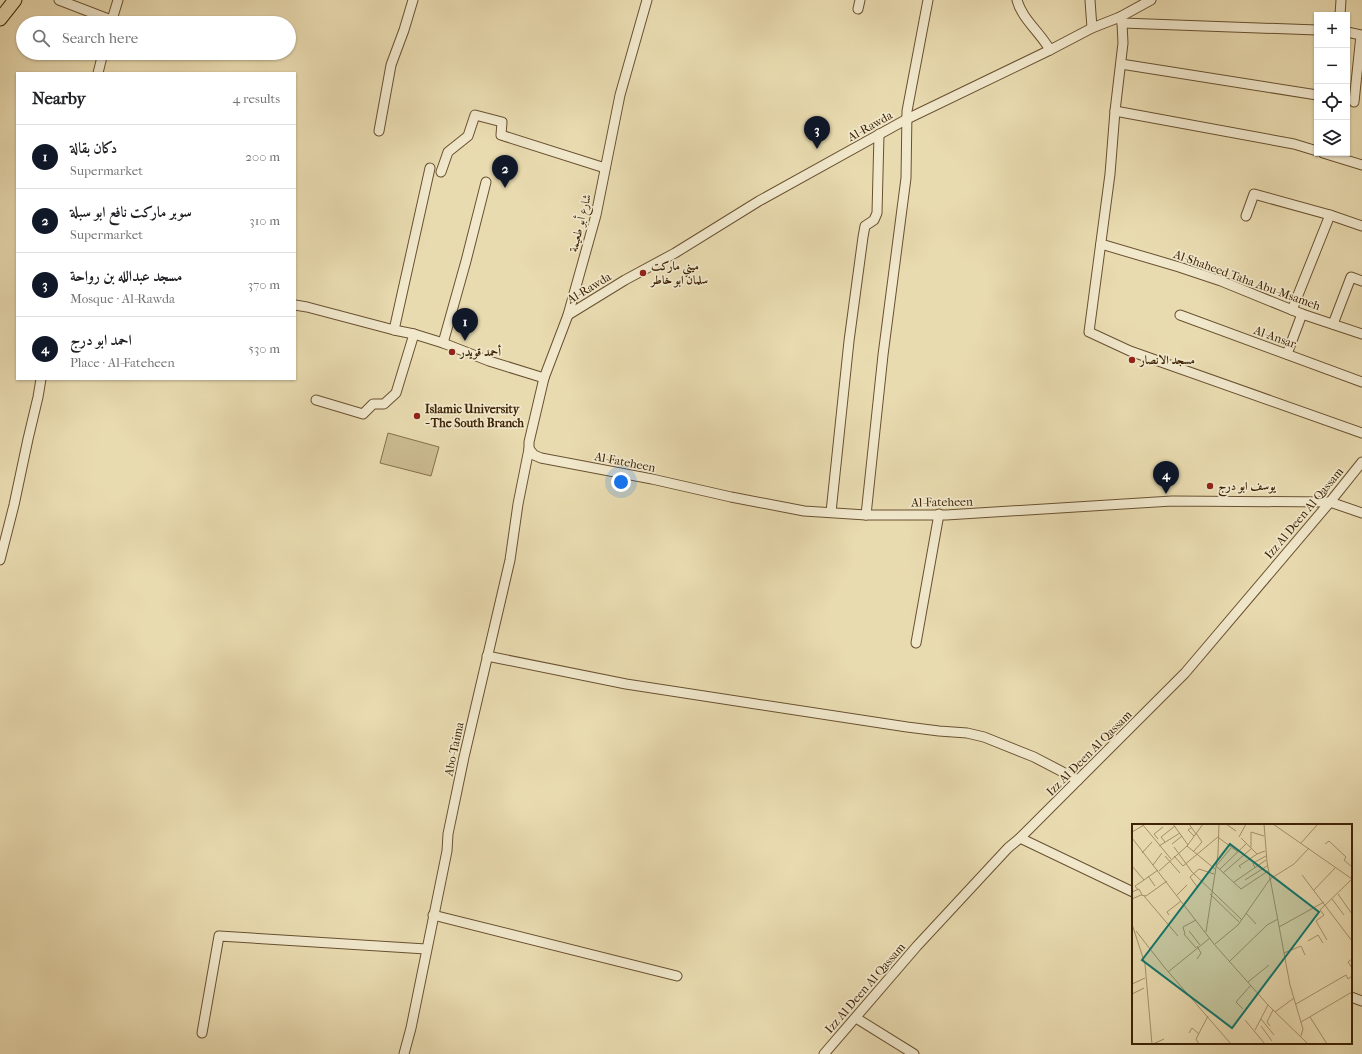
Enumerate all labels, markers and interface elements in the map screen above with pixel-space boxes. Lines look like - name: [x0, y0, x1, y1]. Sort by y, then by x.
- map controls: [1314, 12, 1350, 156]
- button: +: [1314, 12, 1350, 48]
- search box: [16, 16, 296, 60]
- icon: search: [30, 27, 52, 49]
- text: Search here: [62, 29, 138, 47]
- button: −: [1314, 48, 1350, 84]
- button: locate: [1314, 84, 1350, 120]
- text: Nearby: [32, 88, 86, 108]
- text: 4 results: [233, 91, 280, 106]
- street label: Al-Rawda: [844, 108, 895, 145]
- pin: 3: [804, 116, 830, 149]
- button: layers: [1314, 120, 1350, 156]
- text: دكان بقالة: [70, 139, 117, 157]
- text: 1: [43, 149, 47, 164]
- text: 200 m: [245, 149, 280, 164]
- pin: 2: [492, 155, 518, 188]
- text: Supermarket: [70, 163, 143, 178]
- street label: شارع أبو طعيمة: [565, 192, 598, 254]
- text: سوبر ماركت نافع ابو سبلة: [70, 203, 192, 221]
- text: 2: [42, 213, 48, 228]
- text: 310 m: [249, 213, 280, 228]
- text: Supermarket: [70, 227, 143, 242]
- street label: Al-Shaheed Taha Abu-Msameh: [1171, 247, 1323, 313]
- place label: ميني ماركت سلمان ابو خاطر: [649, 259, 708, 288]
- text: مسجد عبدالله بن رواحة: [70, 267, 182, 285]
- marker: ميني ماركت سلمان ابو خاطر: [638, 268, 648, 278]
- street label: Al-Rawda: [563, 269, 614, 307]
- text: 3: [42, 277, 48, 292]
- text: 370 m: [248, 277, 280, 292]
- text: Mosque · Al-Rawda: [70, 291, 175, 306]
- pin: 1: [452, 308, 478, 341]
- street label: Al-Ansar: [1251, 323, 1299, 351]
- text: احمد ابو درج: [70, 331, 132, 349]
- text: 4: [41, 341, 49, 356]
- text: 530 m: [248, 341, 280, 356]
- place label: أحمد قويدر: [458, 344, 501, 360]
- marker: أحمد قويدر: [447, 347, 457, 357]
- place label: مسجد الانصار: [1138, 353, 1195, 367]
- text: Place · Al-Fateheen: [70, 355, 175, 370]
- marker: مسجد الانصار: [1127, 355, 1137, 365]
- place label: Islamic University - The South Branch: [425, 402, 524, 430]
- marker: Islamic University - The South Branch: [412, 411, 422, 421]
- street label: Al-Fateheen: [592, 449, 657, 475]
- pin: 4: [1153, 461, 1179, 494]
- street label: Izz Al Deen Al Qassam: [1262, 464, 1346, 562]
- your location: [611, 472, 631, 492]
- place label: يوسف ابو درج: [1218, 479, 1276, 497]
- marker: يوسف ابو درج: [1205, 481, 1215, 491]
- street label: Al-Fateheen: [910, 494, 973, 510]
- street label: Izz Al Deen Al Qassam: [1043, 707, 1135, 799]
- street label: Abo-Taima: [441, 720, 467, 778]
- inset map: [1132, 824, 1352, 1044]
- street label: Izz Al Deen Al Qassam: [822, 940, 908, 1036]

